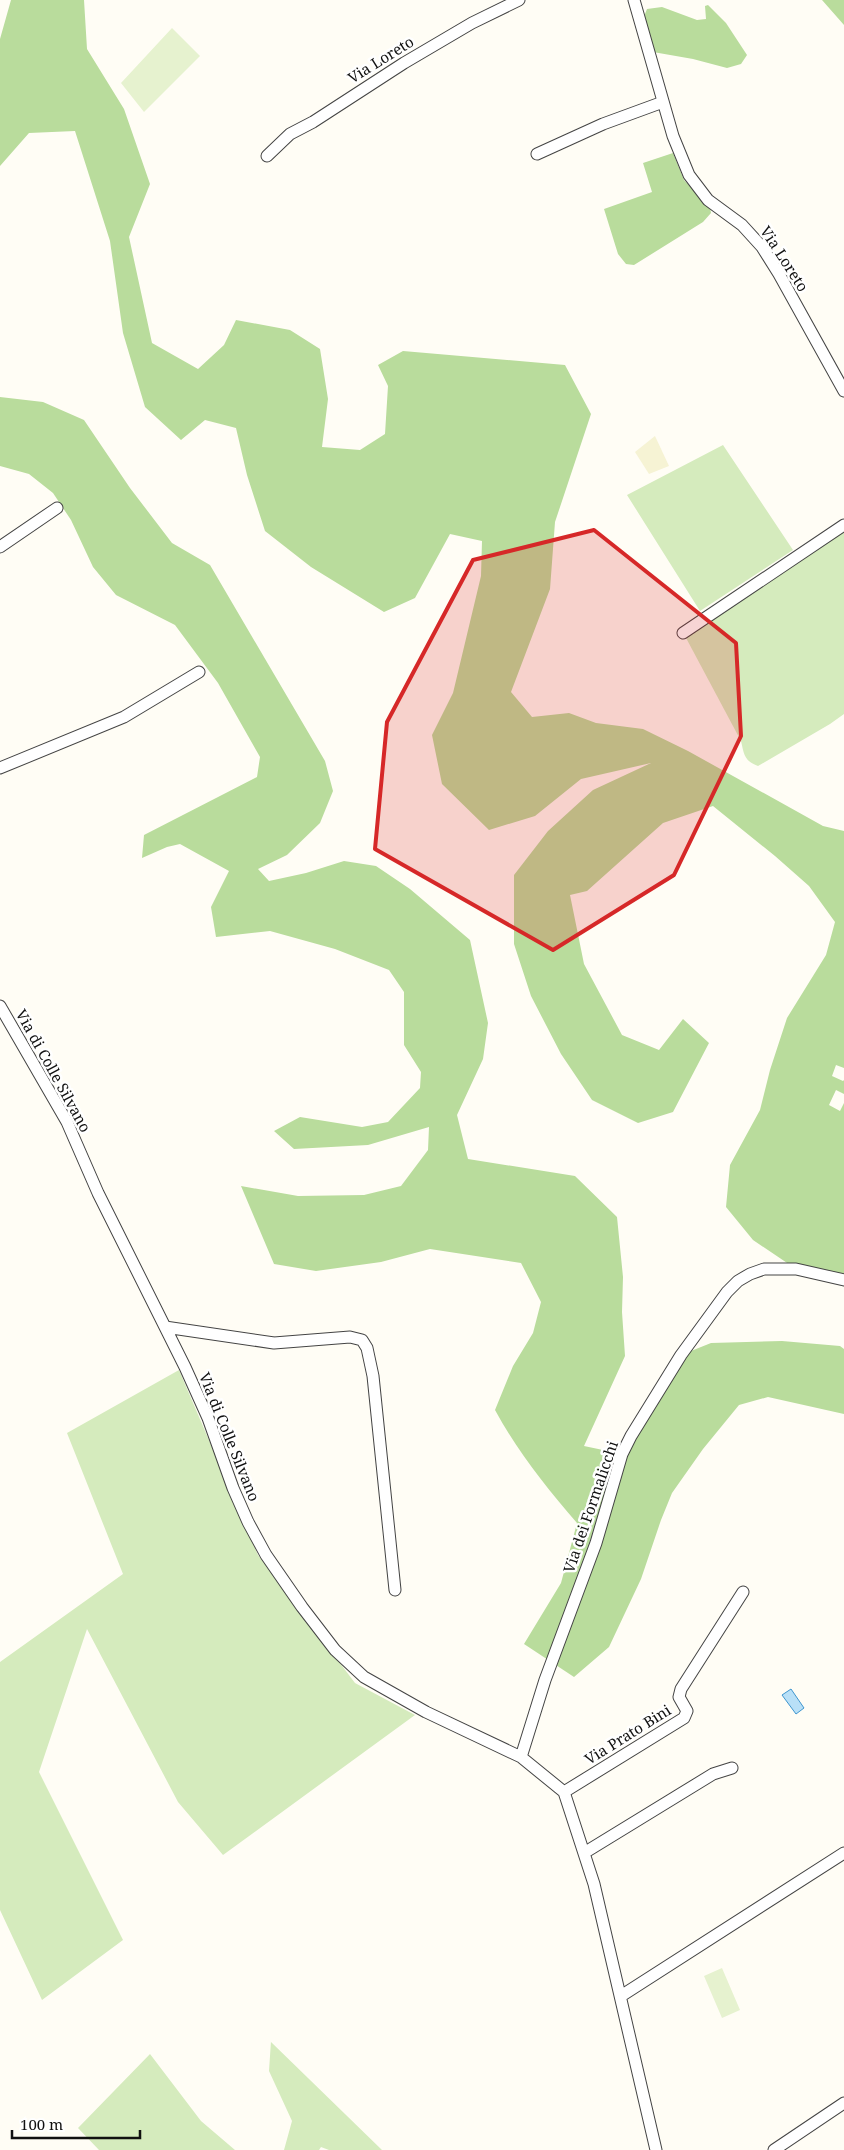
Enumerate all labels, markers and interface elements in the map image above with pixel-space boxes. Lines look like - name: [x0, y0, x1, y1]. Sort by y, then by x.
- street label: Via Loreto: [344, 31, 417, 87]
- street label: Via Loreto: [756, 222, 813, 295]
- street label: Via di Colle Silvano: [12, 1006, 96, 1135]
- street label: Via di Colle Silvano: [195, 1369, 265, 1504]
- street label: Via dei Formalicchi: [558, 1438, 622, 1575]
- street label: Via Prato Bini: [580, 1699, 675, 1769]
- scale bar: [12, 2108, 140, 2140]
- text: 100 m: [20, 2114, 63, 2134]

